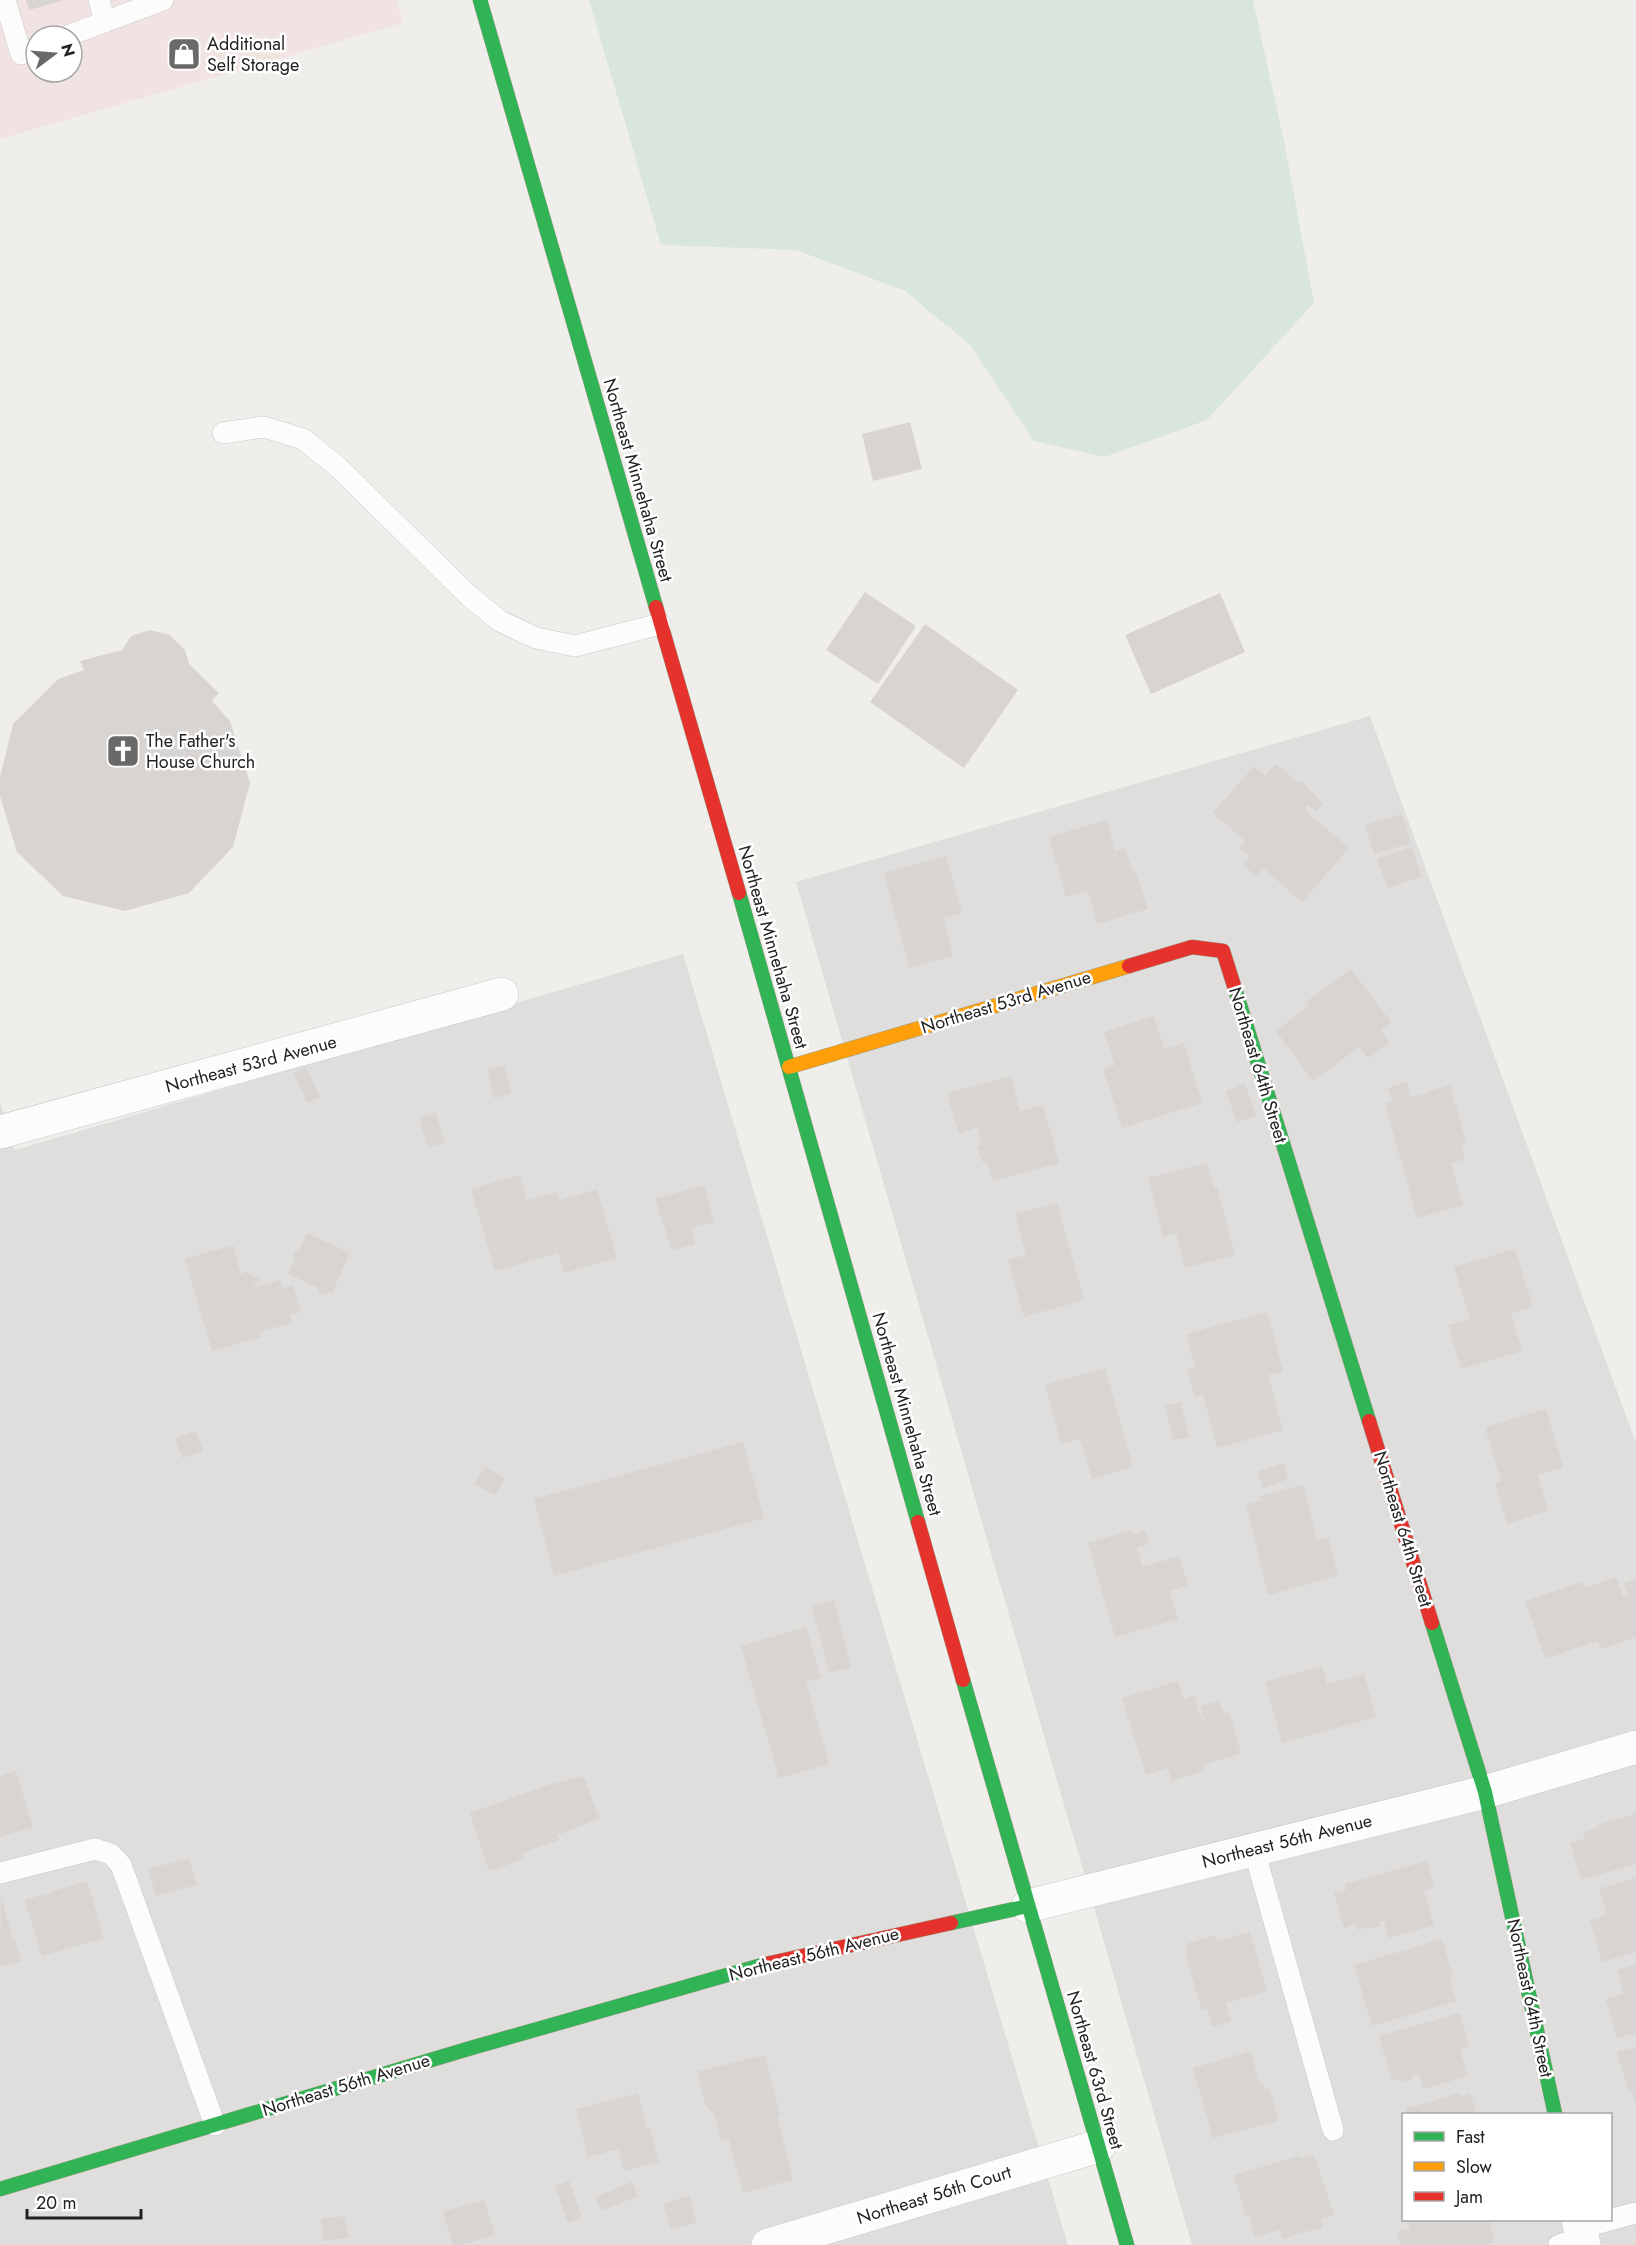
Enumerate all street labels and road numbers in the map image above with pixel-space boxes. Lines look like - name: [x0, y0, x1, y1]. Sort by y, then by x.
- street label: Northeast Minnehaha Street: [596, 375, 680, 585]
- street label: Northeast Minnehaha Street: [731, 842, 815, 1052]
- street label: Northeast 53rd Avenue: [918, 964, 1094, 1040]
- street label: Northeast 64th Street: [1222, 984, 1294, 1147]
- street label: Northeast 53rd Avenue: [162, 1029, 340, 1099]
- street label: Northeast Minnehaha Street: [865, 1309, 949, 1519]
- street label: Northeast 64th Street: [1367, 1448, 1439, 1611]
- street label: Northeast 56th Avenue: [1199, 1807, 1375, 1875]
- street label: Northeast 64th Street: [1500, 1916, 1560, 2080]
- street label: Northeast 56th Avenue: [726, 1920, 902, 1988]
- street label: Northeast 63rd Street: [1060, 1988, 1130, 2153]
- street label: Northeast 56th Avenue: [259, 2047, 433, 2123]
- street label: Northeast 56th Court: [853, 2159, 1015, 2231]

